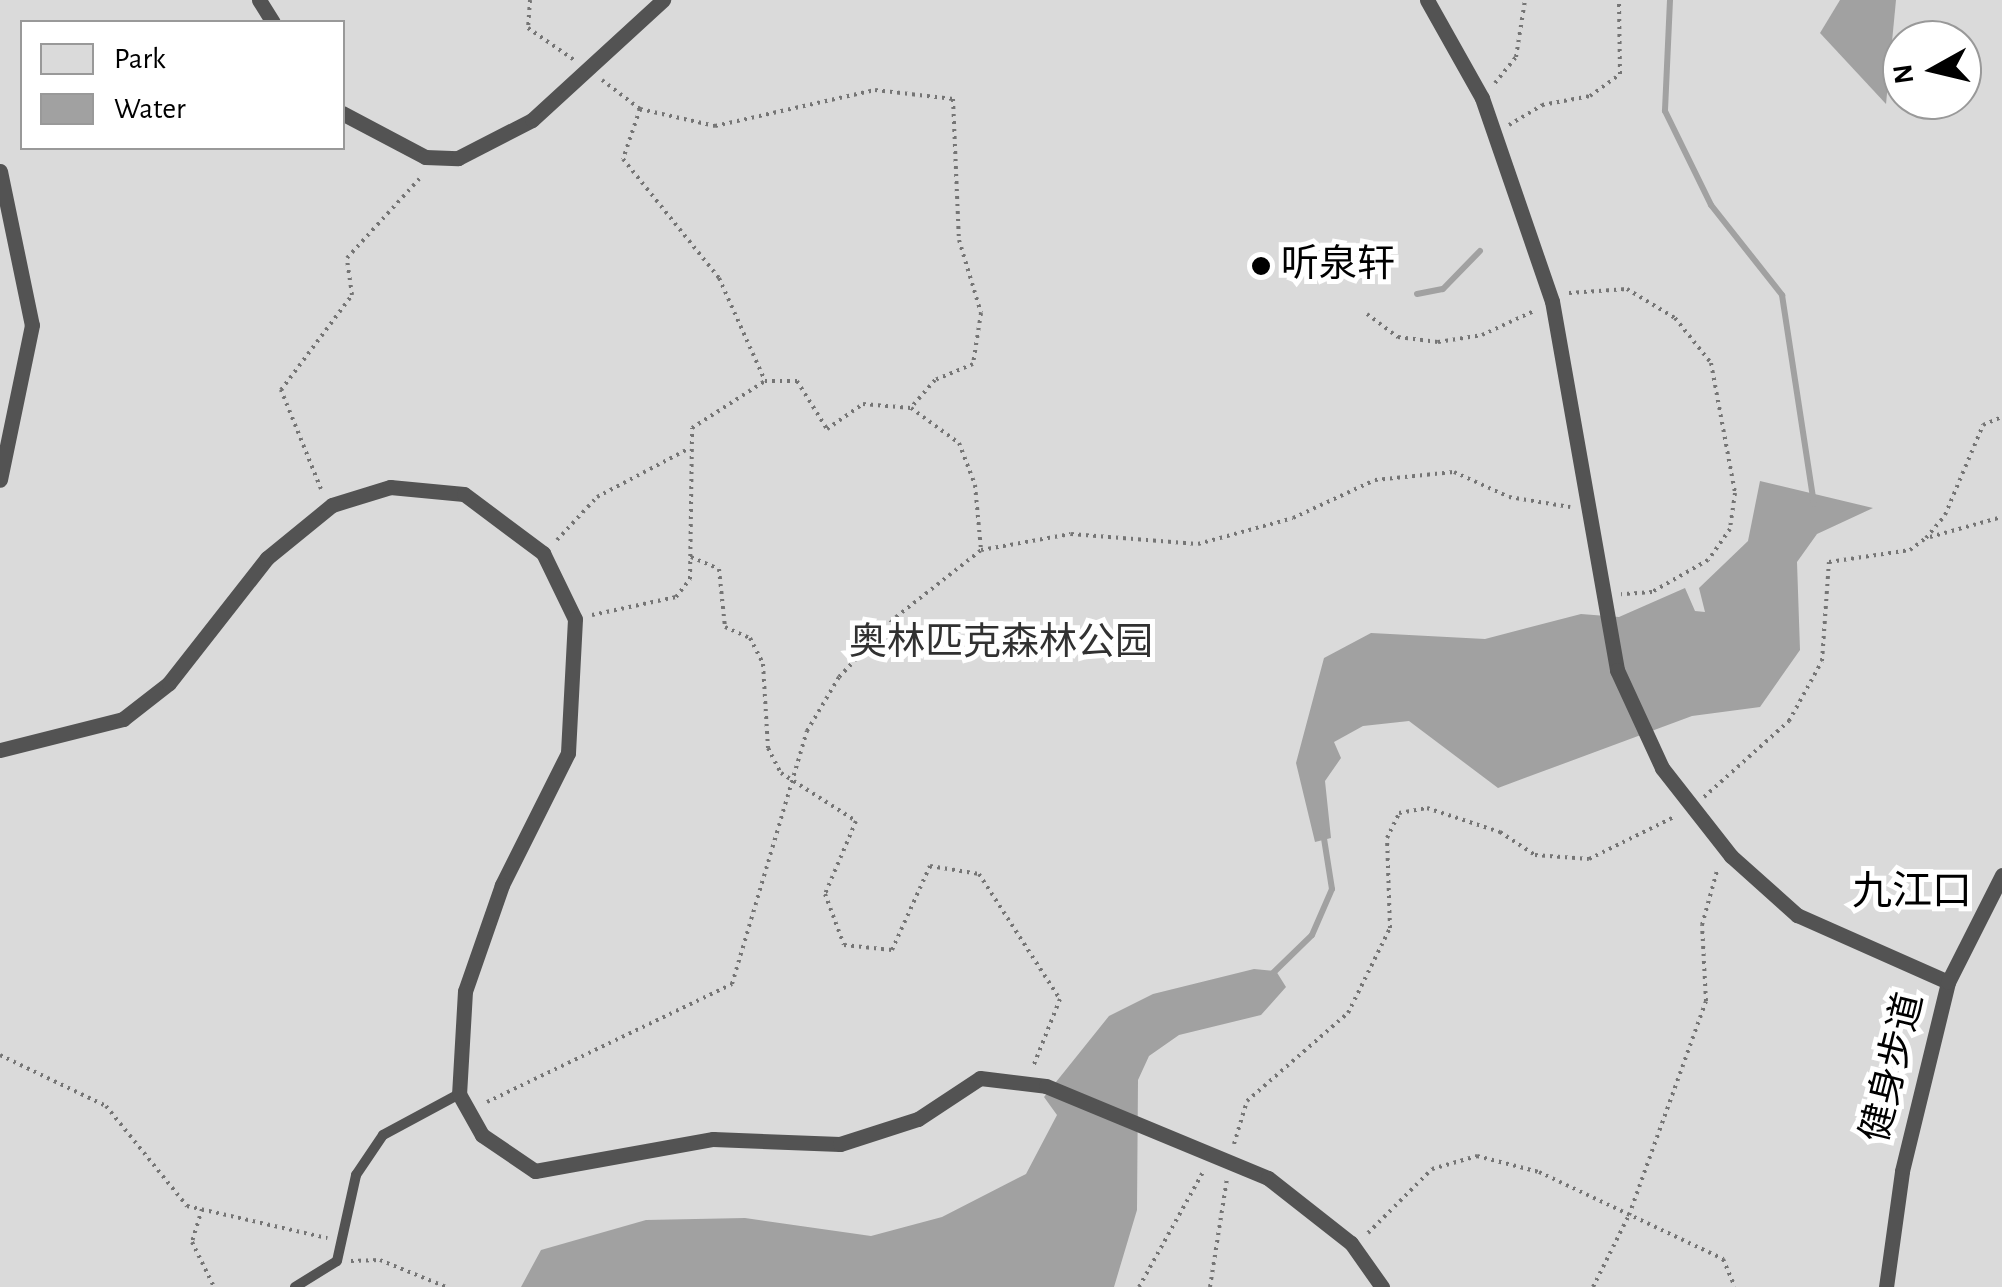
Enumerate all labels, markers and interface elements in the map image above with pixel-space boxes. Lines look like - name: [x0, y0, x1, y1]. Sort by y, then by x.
- legend: [20, 20, 345, 150]
- north arrow: [1882, 20, 1982, 120]
- text: Park: [114, 44, 166, 74]
- text: N: [1889, 62, 1919, 85]
- text: Water: [114, 94, 186, 124]
- place label: 听泉轩: [1281, 243, 1395, 289]
- marker: 听泉轩: [1250, 255, 1272, 277]
- park label: 奥林匹克森林公园: [849, 621, 1153, 667]
- district label: 九江口: [1852, 868, 1972, 916]
- street label: 健身步道: [1853, 989, 1935, 1147]

